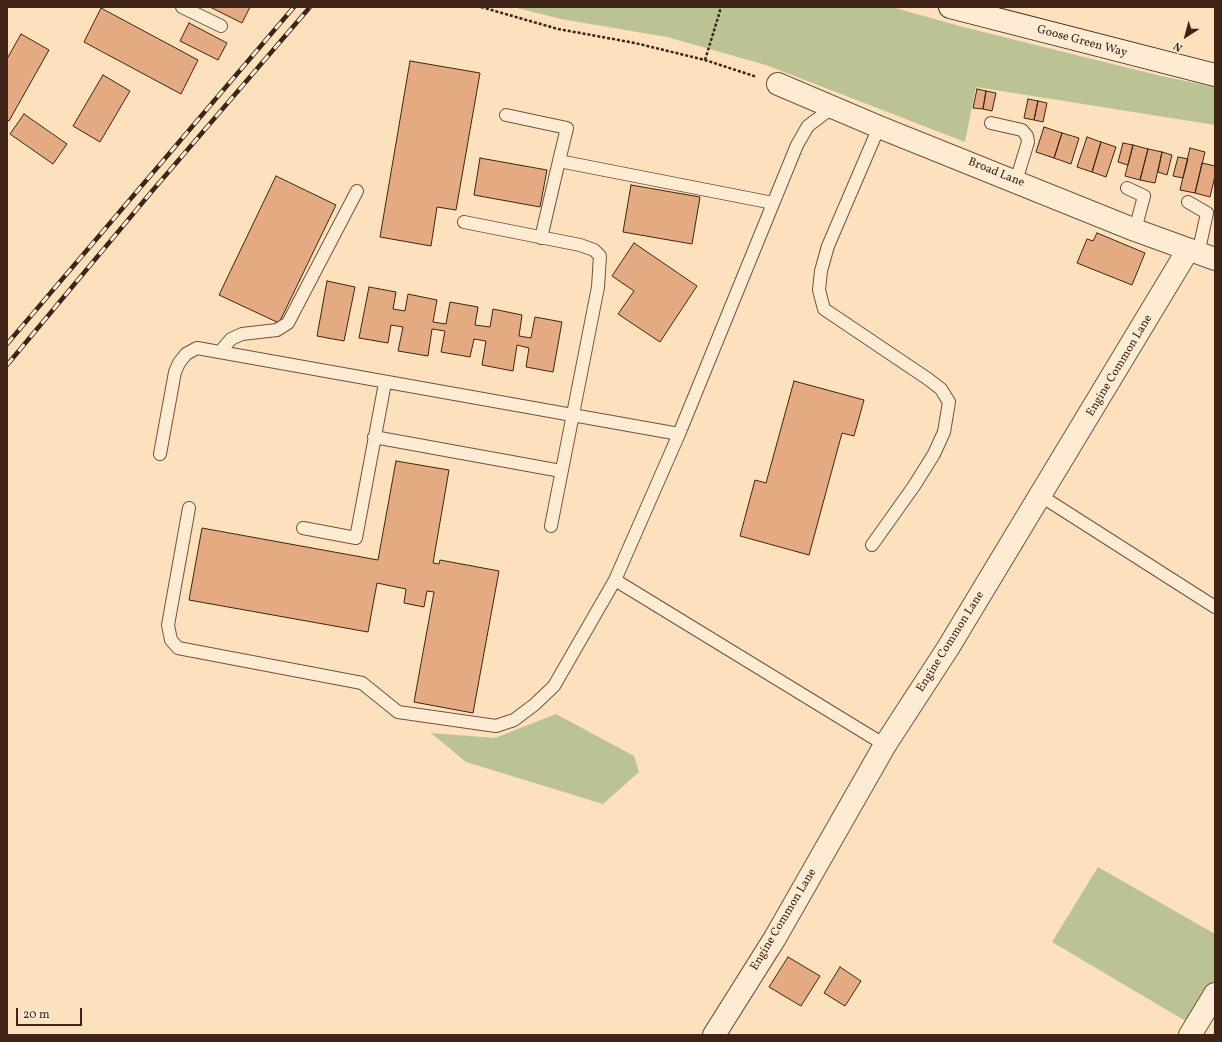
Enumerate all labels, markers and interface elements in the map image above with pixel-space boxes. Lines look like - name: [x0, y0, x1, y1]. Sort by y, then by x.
- north arrow: [1166, 16, 1206, 56]
- street label: Goose Green Way: [1035, 23, 1129, 61]
- text: N: [1171, 38, 1186, 55]
- street label: Broad Lane: [966, 155, 1026, 191]
- street label: Engine Common Lane: [1084, 312, 1156, 420]
- street label: Engine Common Lane: [914, 589, 988, 695]
- street label: Engine Common Lane: [748, 866, 820, 974]
- scale bar: [18, 1000, 84, 1026]
- text: 20 m: [23, 1007, 50, 1023]

